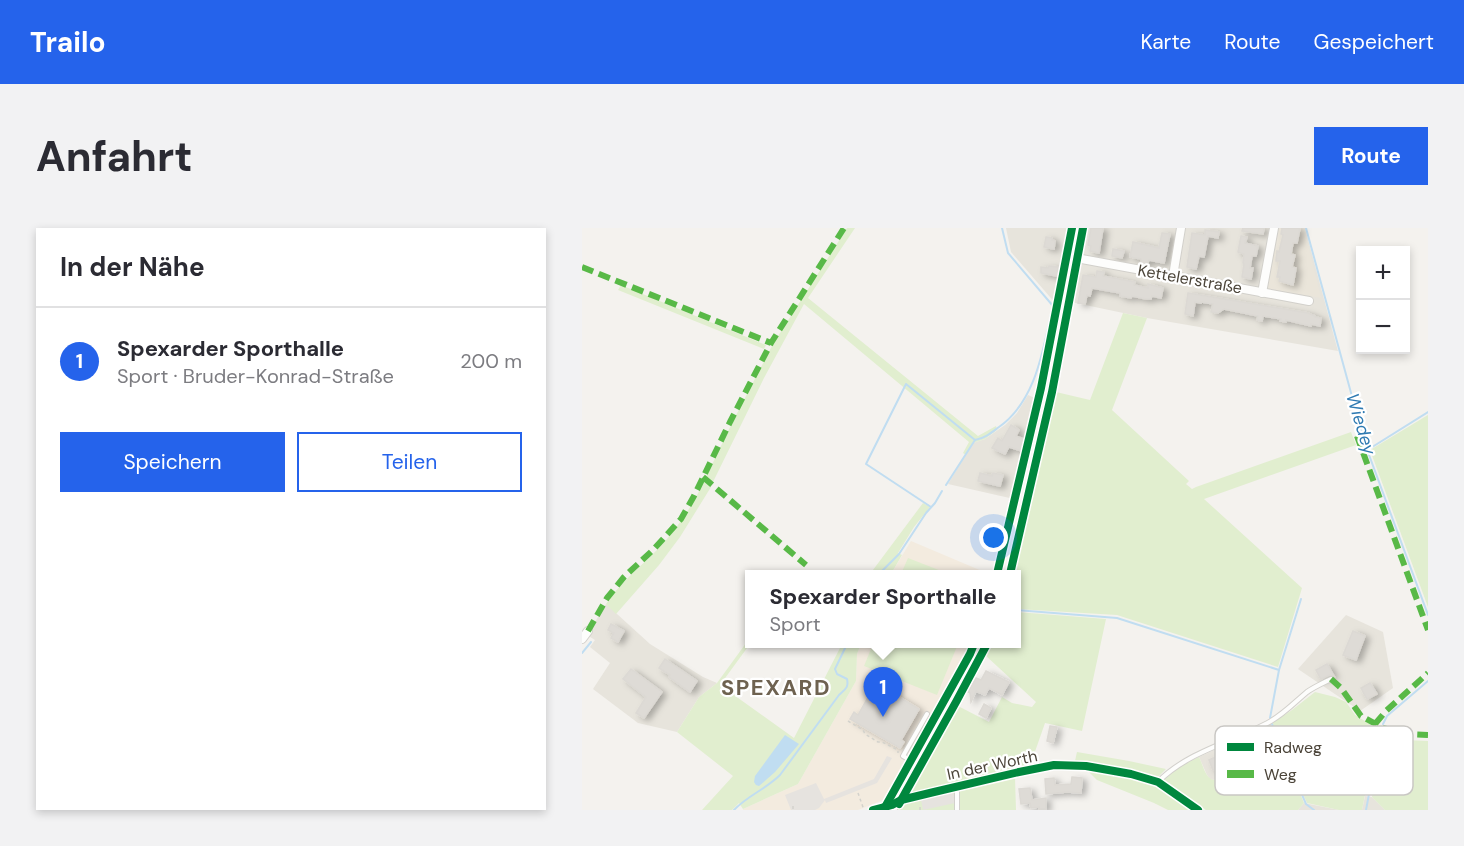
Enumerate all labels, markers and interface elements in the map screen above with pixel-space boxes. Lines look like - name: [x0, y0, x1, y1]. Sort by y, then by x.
- text: Trailo: [30, 24, 106, 61]
- text: Karte: [1140, 28, 1191, 56]
- text: Route: [1224, 28, 1280, 56]
- text: Gespeichert: [1313, 28, 1434, 56]
- button: Route: [1314, 127, 1428, 185]
- text: Anfahrt: [36, 129, 192, 184]
- map controls: [1356, 246, 1410, 354]
- button: +: [1356, 246, 1410, 300]
- text: In der Nähe: [60, 250, 205, 284]
- street label: Kettelerstraße: [1136, 259, 1244, 299]
- button: −: [1356, 300, 1410, 354]
- text: Spexarder Sporthalle: [117, 334, 344, 363]
- text: 1: [76, 348, 83, 374]
- text: 200 m: [460, 348, 522, 374]
- text: Sport · Bruder-Konrad-Straße: [117, 363, 394, 389]
- water label: Wiedey: [1340, 390, 1382, 459]
- button: Speichern: [60, 432, 285, 492]
- button: Teilen: [297, 432, 522, 492]
- your location: [979, 523, 1008, 552]
- popup: [745, 570, 1021, 648]
- text: Spexarder Sporthalle: [769, 582, 997, 611]
- text: Sport: [769, 611, 821, 637]
- pin: 1: [864, 668, 902, 717]
- district label: SPEXARD: [721, 673, 831, 702]
- legend: [1215, 726, 1413, 795]
- text: Radweg: [1264, 737, 1322, 758]
- street label: In der Worth: [945, 745, 1039, 785]
- text: Weg: [1264, 764, 1297, 785]

